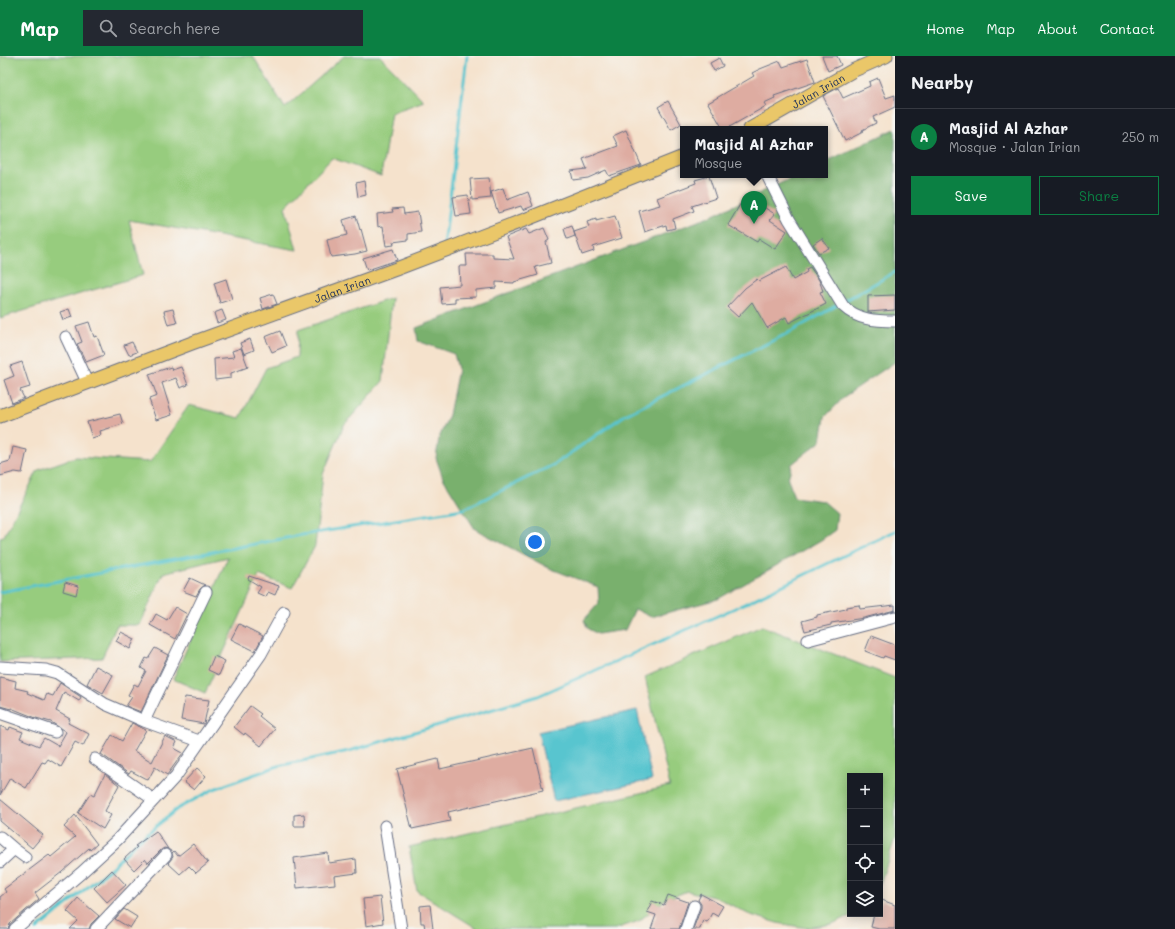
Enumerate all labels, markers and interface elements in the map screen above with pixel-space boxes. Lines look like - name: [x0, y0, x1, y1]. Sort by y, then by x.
- search box: [83, 10, 363, 46]
- text: Map: [20, 16, 59, 41]
- icon: search: [97, 17, 119, 39]
- text: Search here: [129, 18, 220, 38]
- text: Home: [926, 19, 964, 38]
- text: Map: [986, 19, 1015, 38]
- text: About: [1037, 19, 1078, 38]
- text: Contact: [1100, 19, 1155, 38]
- street label: Jalan Irian: [789, 69, 847, 112]
- text: Nearby: [911, 71, 973, 93]
- text: Masjid Al Azhar: [949, 118, 1068, 138]
- popup: [680, 126, 828, 178]
- text: A: [919, 128, 929, 145]
- text: 250 m: [1122, 128, 1159, 145]
- text: Masjid Al Azhar: [694, 134, 814, 154]
- text: Mosque · Jalan Irian: [949, 138, 1080, 155]
- text: Mosque: [694, 154, 742, 171]
- button: Save: [911, 176, 1031, 215]
- button: Share: [1039, 176, 1159, 215]
- pin: A: [741, 191, 767, 224]
- street label: Jalan Irian: [312, 271, 372, 306]
- your location: [525, 532, 545, 552]
- map controls: [847, 773, 883, 917]
- button: +: [847, 773, 883, 809]
- button: −: [847, 809, 883, 845]
- button: locate: [847, 845, 883, 881]
- button: layers: [847, 881, 883, 917]

